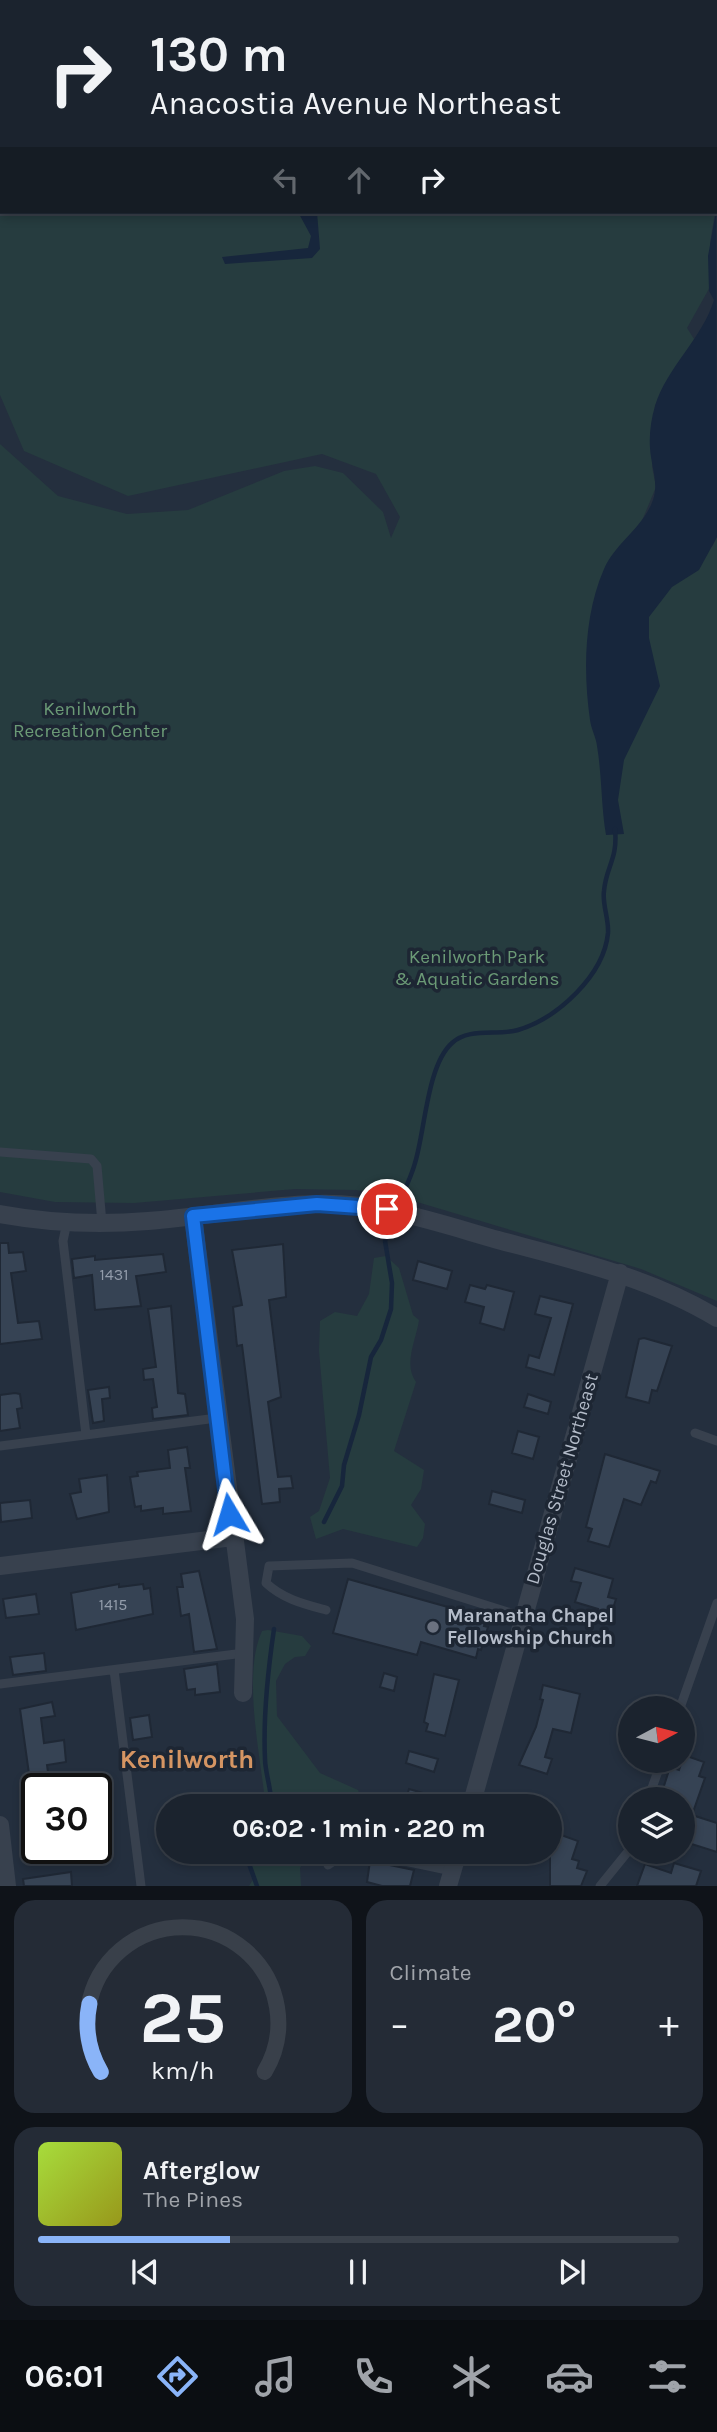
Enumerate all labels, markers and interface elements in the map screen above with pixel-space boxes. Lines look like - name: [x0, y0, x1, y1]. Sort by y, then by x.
- text: 130 m: [150, 26, 288, 83]
- icon: right: [35, 28, 126, 119]
- text: Anacostia Avenue Northeast: [150, 85, 561, 122]
- icon: left: [267, 161, 305, 199]
- icon: ahead: [340, 161, 378, 199]
- icon: right: [413, 161, 451, 199]
- park label: Kenilworth Recreation Center: [13, 698, 167, 742]
- park label: Kenilworth Park & Aquatic Gardens: [394, 946, 560, 990]
- pin: [357, 1179, 417, 1239]
- icon: arrive: [368, 1190, 406, 1228]
- house number: 1431: [100, 1265, 128, 1284]
- street label: Douglas Street Northeast: [521, 1371, 603, 1587]
- position arrow: [192, 1477, 266, 1551]
- house number: 1415: [99, 1595, 127, 1614]
- place label: Maranatha Chapel Fellowship Church: [447, 1605, 614, 1649]
- marker: Maranatha Chapel Fellowship Church: [425, 1619, 441, 1635]
- north arrow: [618, 1696, 695, 1773]
- map controls: [618, 1696, 695, 1864]
- district label: Kenilworth: [120, 1744, 254, 1775]
- speed limit sign: 30: [21, 1773, 112, 1864]
- button: layers: [618, 1787, 695, 1864]
- text: 06:02 · 1 min · 220 m: [232, 1813, 486, 1844]
- text: Climate: [390, 1959, 472, 1986]
- text: 25: [140, 1976, 226, 2061]
- text: 20°: [492, 1994, 577, 2055]
- text: −: [390, 2002, 409, 2047]
- text: +: [659, 2002, 679, 2047]
- text: km/h: [151, 2056, 214, 2085]
- text: Afterglow: [143, 2155, 260, 2186]
- text: The Pines: [143, 2186, 243, 2213]
- icon: previous: [126, 2253, 164, 2291]
- icon: pause: [339, 2253, 377, 2291]
- icon: next: [553, 2253, 591, 2291]
- icon: directions: [153, 2352, 202, 2401]
- icon: music: [251, 2352, 300, 2401]
- icon: phone: [349, 2352, 398, 2401]
- icon: climate: [447, 2352, 496, 2401]
- icon: car: [545, 2352, 594, 2401]
- icon: filters: [643, 2352, 692, 2401]
- text: 06:01: [25, 2358, 104, 2395]

